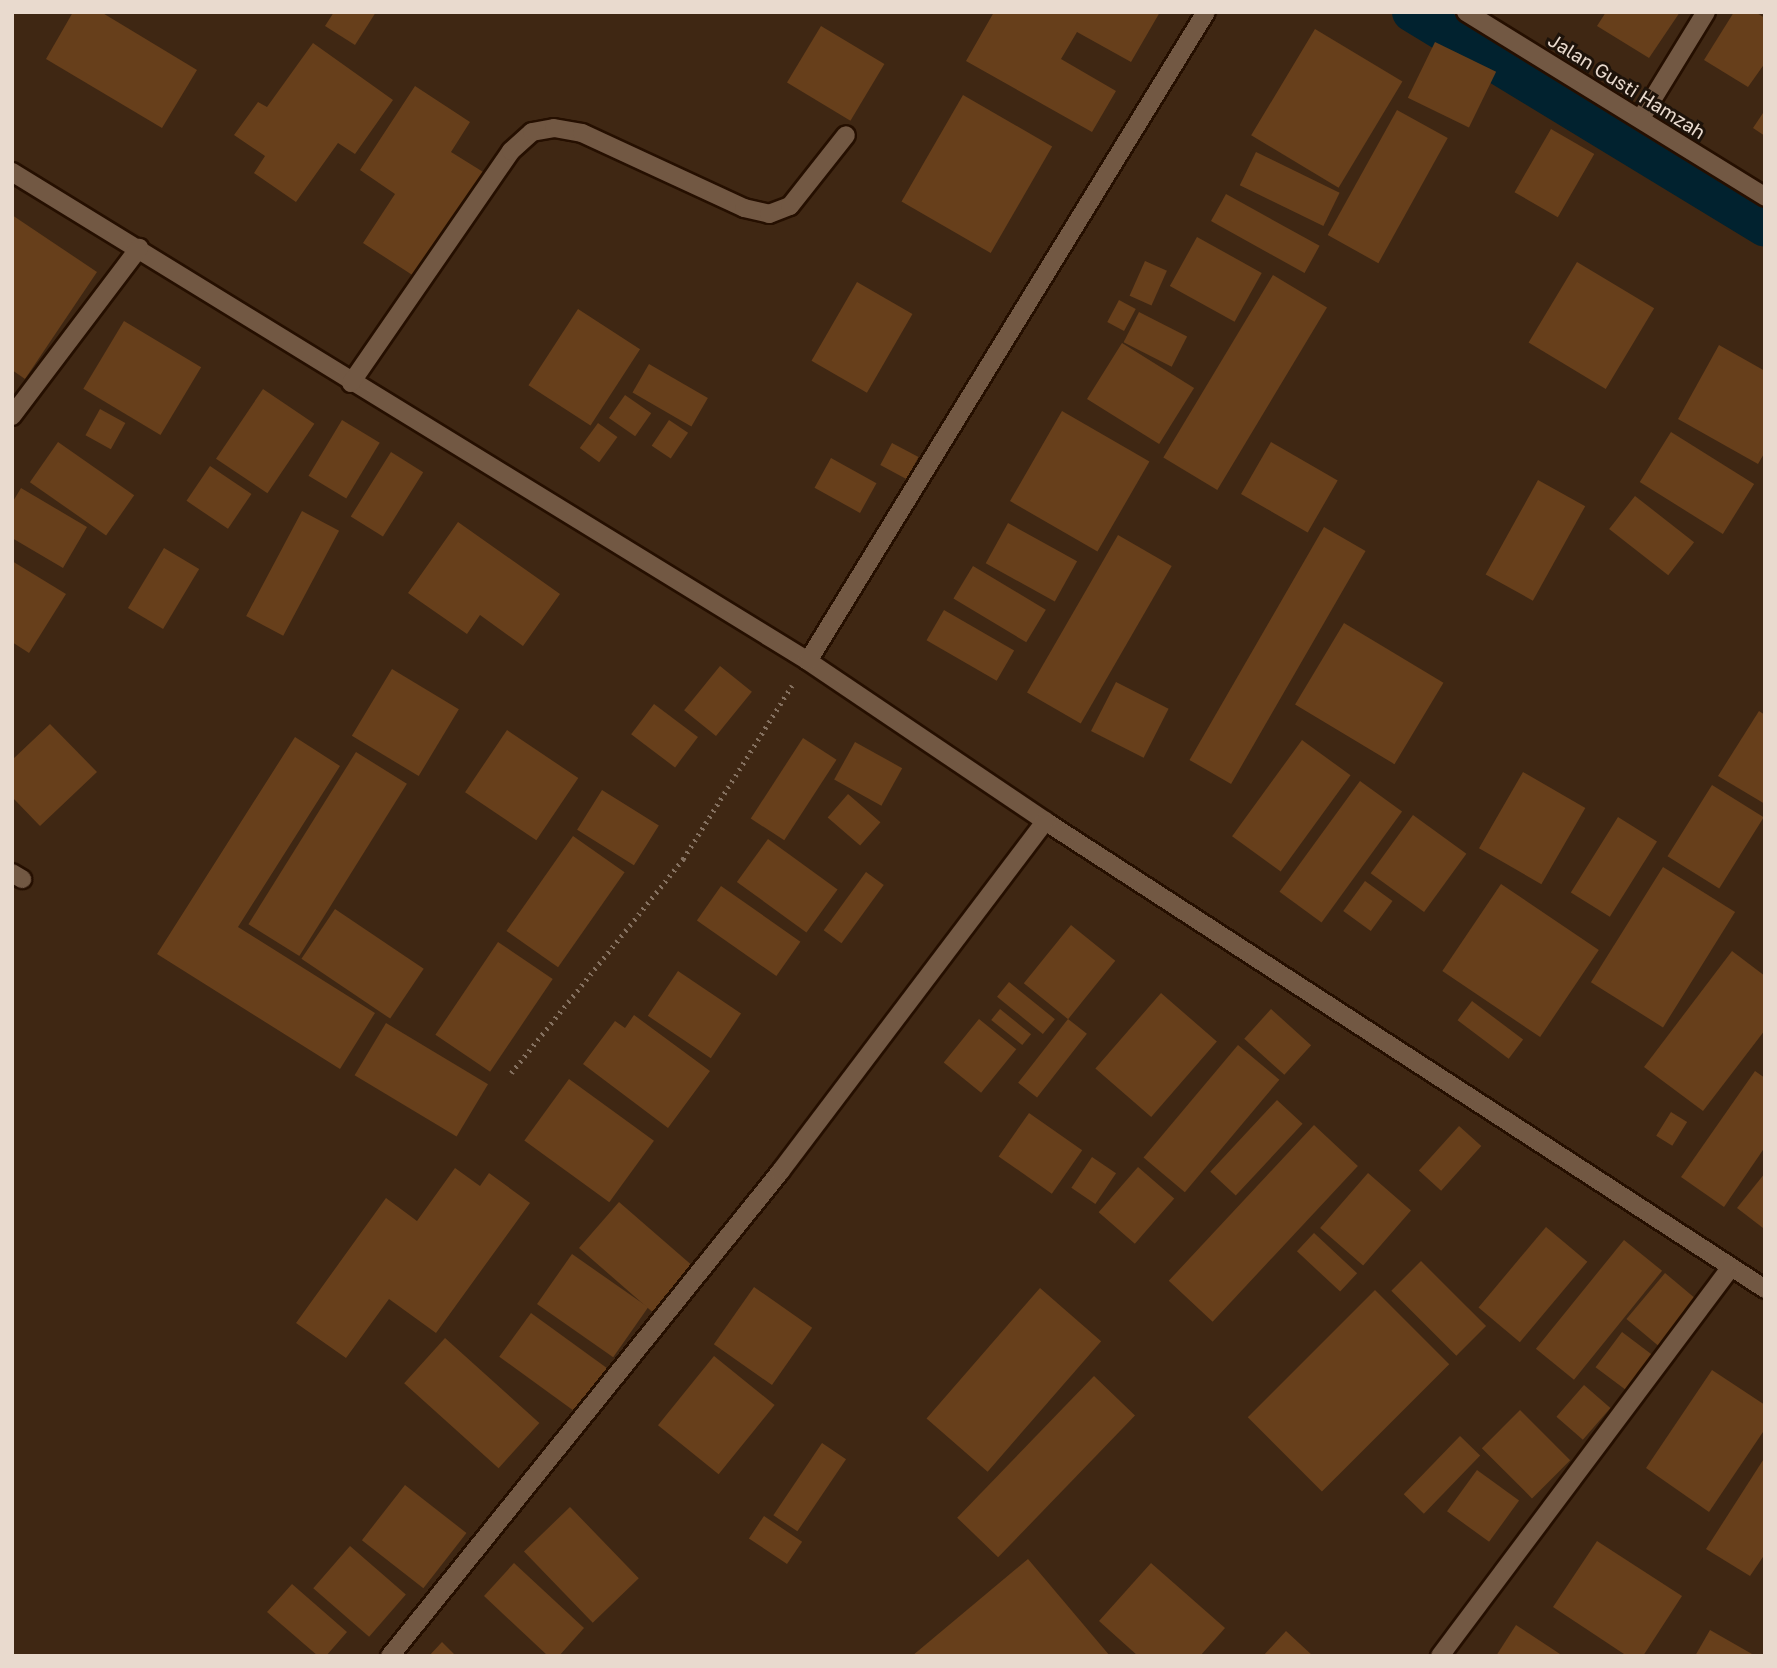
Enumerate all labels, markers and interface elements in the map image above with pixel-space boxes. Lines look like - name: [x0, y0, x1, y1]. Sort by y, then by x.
- street label: Jalan Gusti Hamzah: [1544, 28, 1710, 144]

